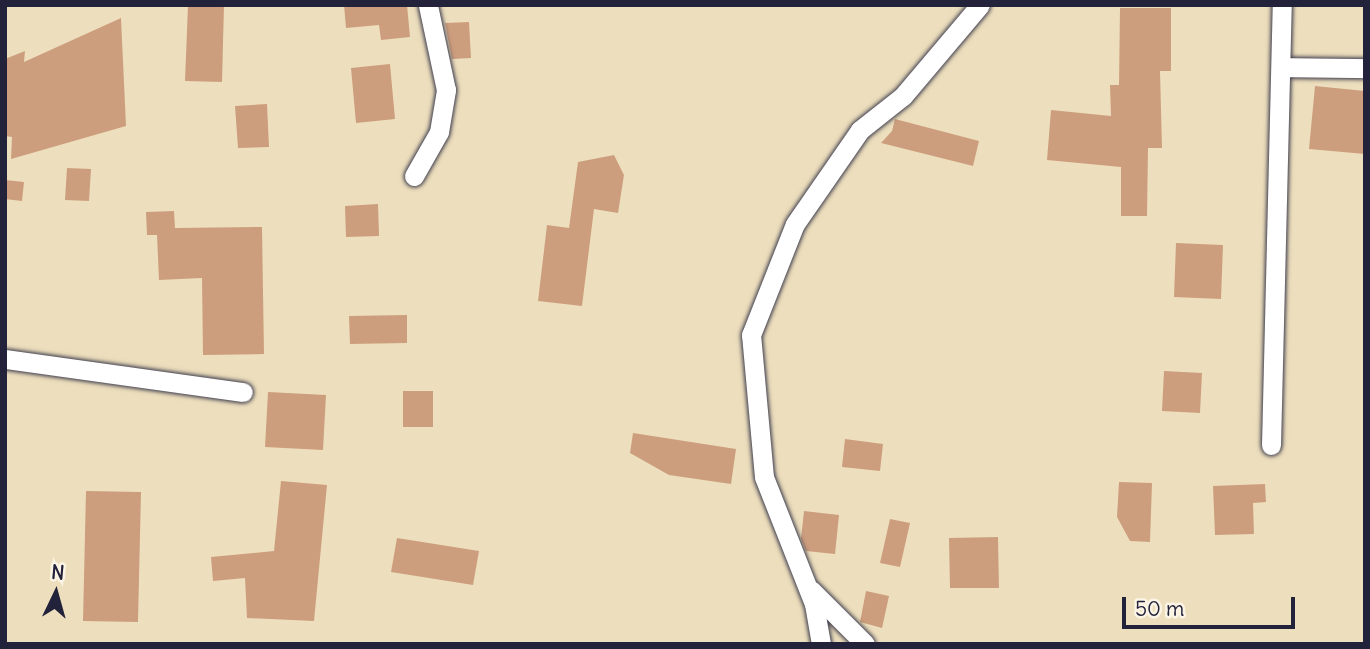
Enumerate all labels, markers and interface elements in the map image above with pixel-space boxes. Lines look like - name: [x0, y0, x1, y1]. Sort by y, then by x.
- north arrow: [21, 558, 91, 628]
- text: N: [50, 560, 65, 585]
- scale bar: [1125, 582, 1298, 626]
- text: 50 m: [1135, 595, 1184, 622]

